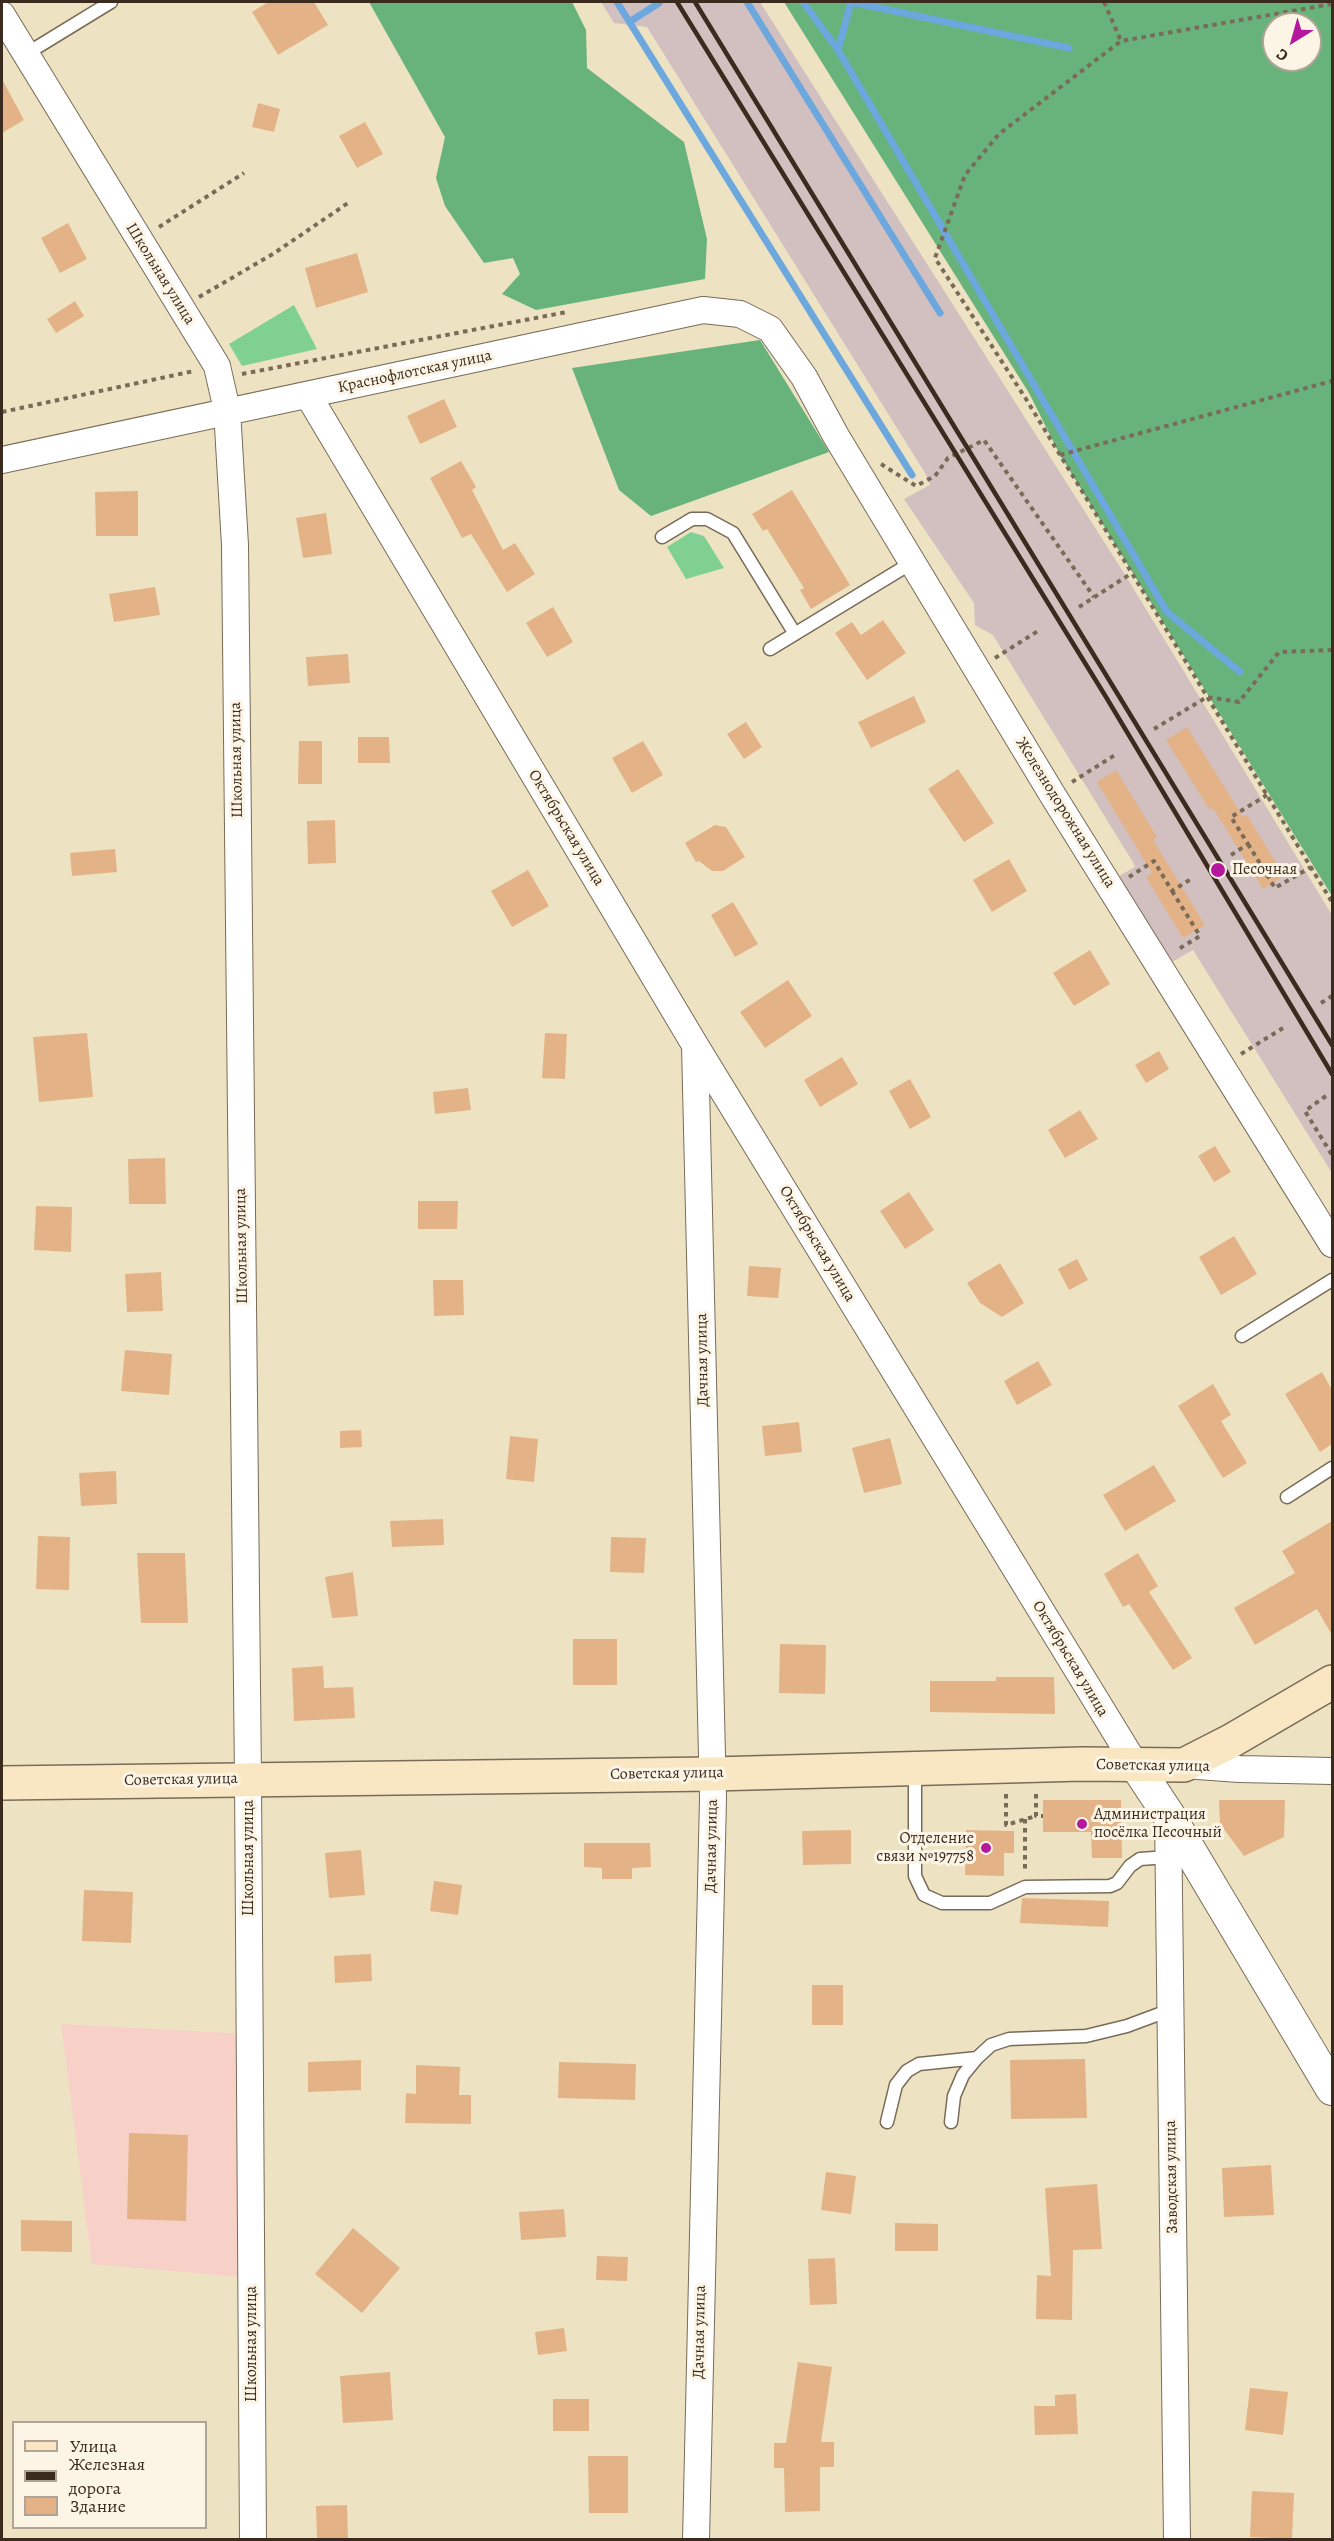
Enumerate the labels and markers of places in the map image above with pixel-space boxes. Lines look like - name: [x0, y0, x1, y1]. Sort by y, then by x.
- place label: Песочная: [1232, 860, 1297, 880]
- marker: Песочная: [1209, 861, 1227, 879]
- place label: Администрация посёлка Песочный: [1094, 1805, 1222, 1843]
- marker: Администрация посёлка Песочный: [1075, 1817, 1089, 1831]
- place label: Отделение связи №197758: [876, 1829, 974, 1867]
- marker: Отделение связи №197758: [979, 1841, 993, 1855]

